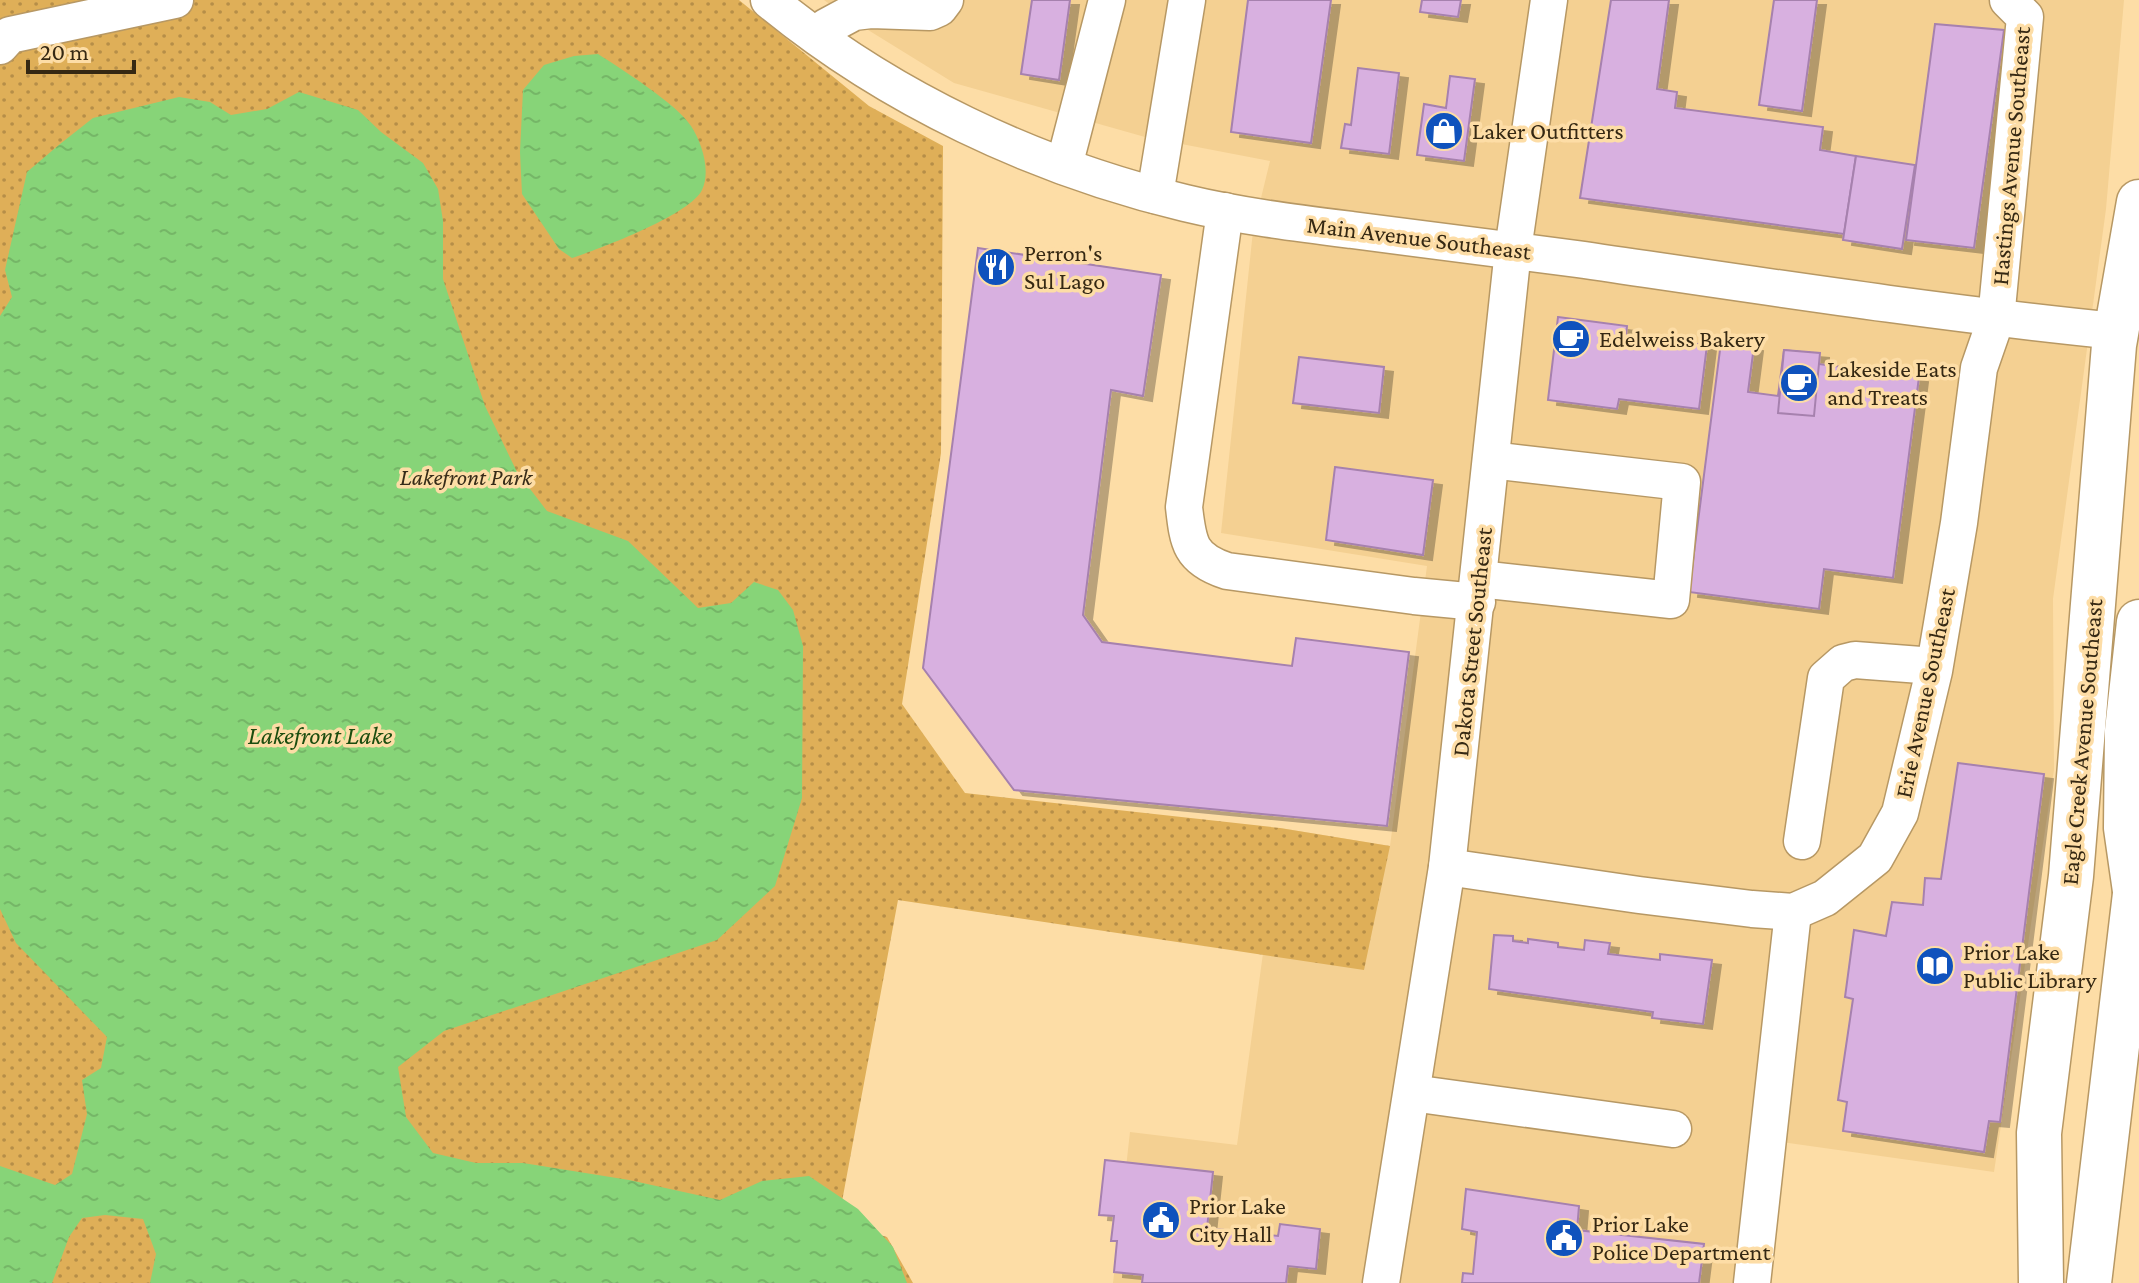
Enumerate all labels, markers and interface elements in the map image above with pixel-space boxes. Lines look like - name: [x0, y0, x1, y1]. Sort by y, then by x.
- scale bar: [28, 24, 134, 74]
- street label: Hastings Avenue Southeast: [1986, 24, 2035, 286]
- text: 20 m: [40, 38, 89, 65]
- shop icon: Laker Outfitters: [1423, 110, 1465, 152]
- place label: Laker Outfitters: [1472, 117, 1624, 144]
- street label: Main Avenue Southeast: [1305, 210, 1534, 265]
- place label: Perron's Sul Lago: [1024, 239, 1105, 294]
- restaurant icon: Perron's Sul Lago: [975, 246, 1017, 288]
- cafe icon: Edelweiss Bakery: [1550, 318, 1592, 360]
- place label: Edelweiss Bakery: [1599, 325, 1766, 352]
- place label: Lakeside Eats and Treats: [1827, 355, 1957, 410]
- cafe icon: Lakeside Eats and Treats: [1778, 362, 1820, 404]
- park label: Lakefront Park: [400, 463, 534, 490]
- street label: Dakota Street Southeast: [1446, 525, 1497, 758]
- street label: Erie Avenue Southeast: [1889, 584, 1960, 800]
- street label: Eagle Creek Avenue Southeast: [2056, 597, 2108, 886]
- water label: Lakefront Lake: [248, 721, 392, 750]
- place label: Prior Lake Public Library: [1963, 938, 2097, 993]
- library icon: Prior Lake Public Library: [1914, 945, 1956, 987]
- place label: Prior Lake City Hall: [1189, 1192, 1286, 1247]
- public building icon: Prior Lake City Hall: [1140, 1199, 1182, 1241]
- place label: Prior Lake Police Department: [1592, 1210, 1771, 1265]
- public building icon: Prior Lake Police Department: [1543, 1217, 1585, 1259]

